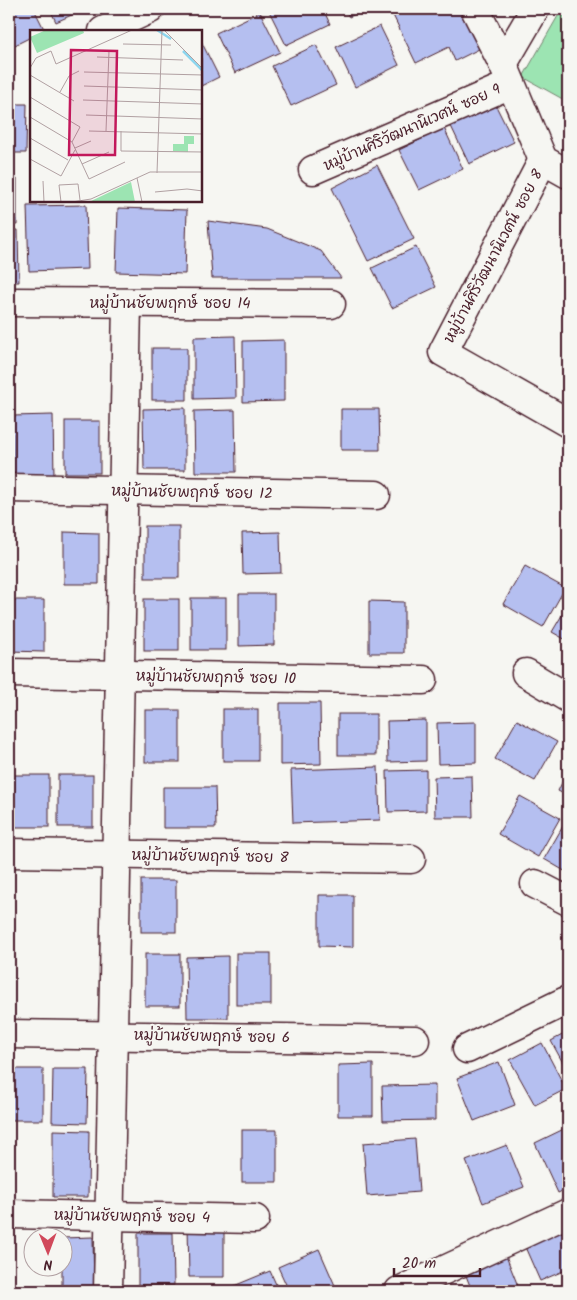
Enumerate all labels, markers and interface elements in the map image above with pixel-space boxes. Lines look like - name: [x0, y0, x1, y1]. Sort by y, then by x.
- inset map: [30, 30, 202, 202]
- street label: หมู่บ้านศิริวัฒนานิเวศน์ ซอย 9: [320, 78, 506, 178]
- street label: หมู่บ้านศิริวัฒนานิเวศน์ ซอย 8: [438, 164, 550, 348]
- street label: หมู่บ้านชัยพฤกษ์ ซอย 14: [89, 292, 251, 316]
- street label: หมู่บ้านชัยพฤกษ์ ซอย 12: [111, 480, 273, 506]
- street label: หมู่บ้านชัยพฤกษ์ ซอย 10: [136, 665, 297, 691]
- street label: หมู่บ้านชัยพฤกษ์ ซอย 8: [131, 844, 290, 870]
- street label: หมู่บ้านชัยพฤกษ์ ซอย 6: [134, 1024, 290, 1050]
- street label: หมู่บ้านชัยพฤกษ์ ซอย 4: [54, 1204, 210, 1230]
- north arrow: [22, 1228, 72, 1278]
- scale bar: [394, 1245, 481, 1277]
- text: 20 m: [402, 1252, 436, 1276]
- text: N: [43, 1253, 53, 1275]

